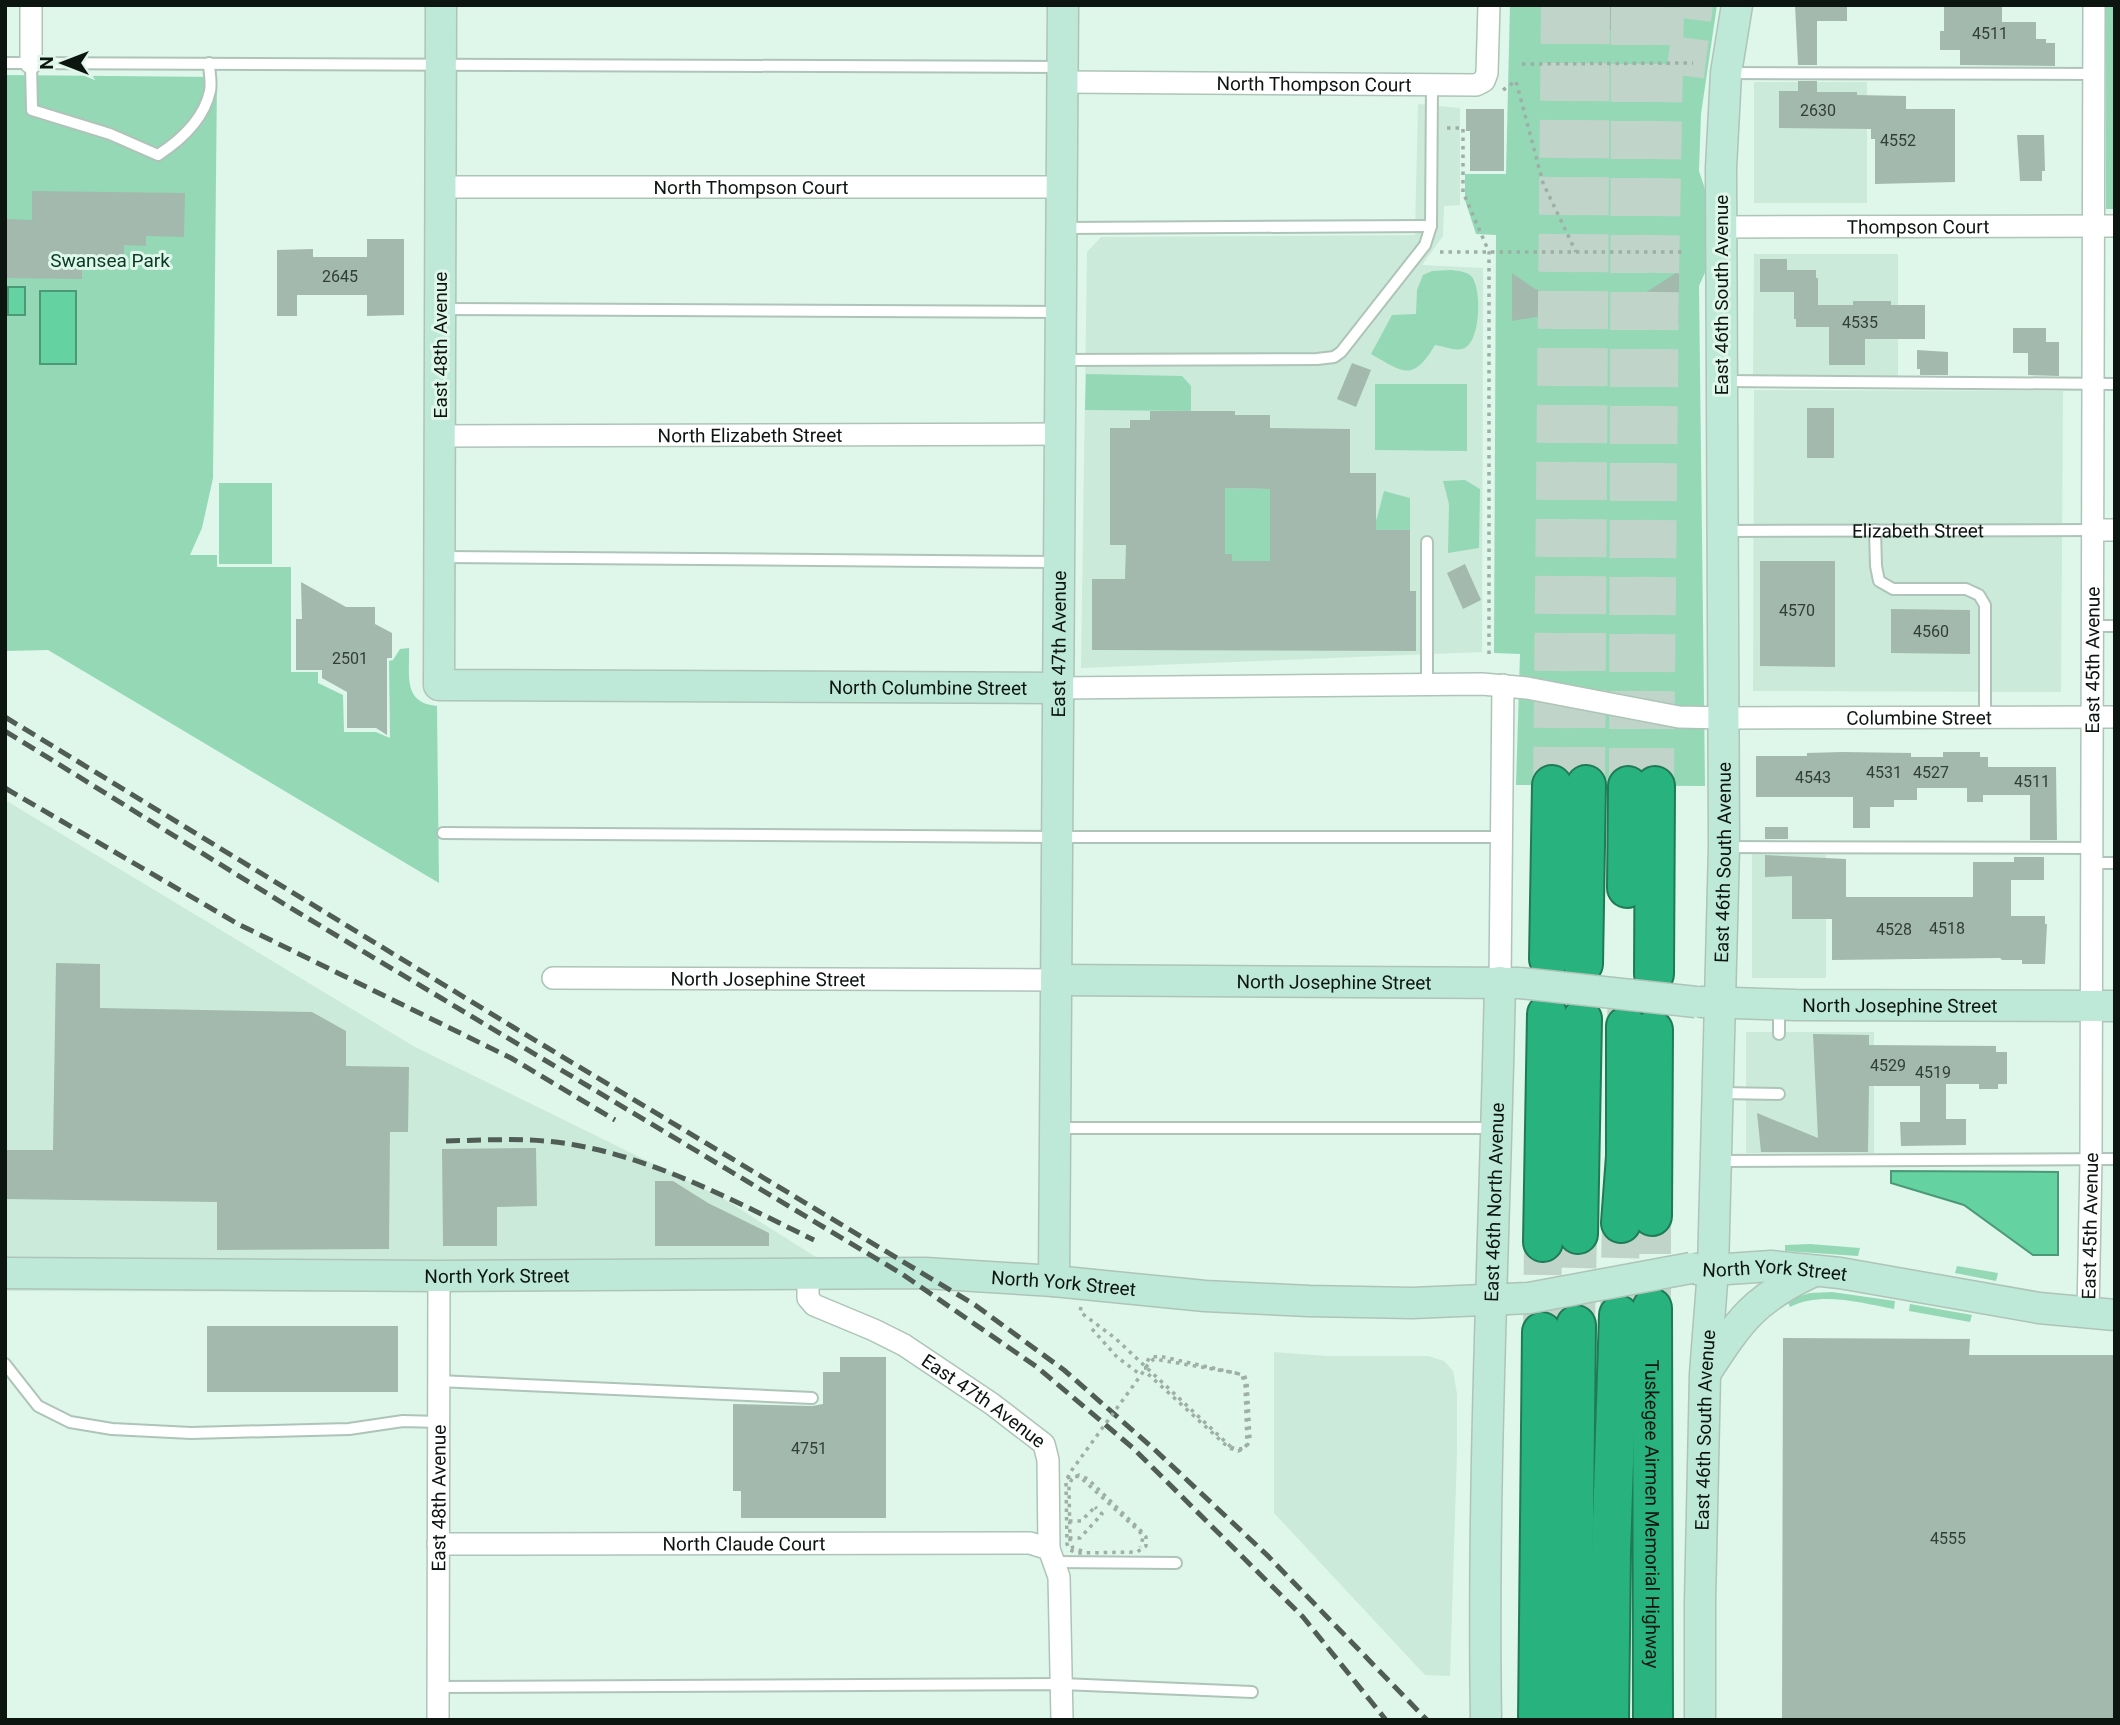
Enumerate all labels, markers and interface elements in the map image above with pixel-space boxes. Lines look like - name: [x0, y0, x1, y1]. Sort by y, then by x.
- house number: 4511: [1972, 24, 2008, 43]
- north arrow: [28, 28, 98, 98]
- text: N: [35, 56, 58, 70]
- street label: North Thompson Court: [1216, 72, 1412, 96]
- house number: 2630: [1800, 101, 1836, 120]
- house number: 4552: [1880, 131, 1916, 150]
- street label: North Thompson Court: [653, 176, 849, 199]
- street label: East 46th South Avenue: [1710, 195, 1733, 395]
- street label: Thompson Court: [1847, 215, 1989, 238]
- park label: Swansea Park: [50, 249, 170, 272]
- house number: 2645: [322, 267, 358, 286]
- street label: East 48th Avenue: [429, 272, 452, 418]
- house number: 4535: [1842, 313, 1878, 332]
- street label: North Elizabeth Street: [658, 423, 842, 447]
- street label: Elizabeth Street: [1852, 519, 1984, 542]
- street label: East 47th Avenue: [1046, 571, 1071, 718]
- street label: East 45th Avenue: [2081, 587, 2104, 733]
- house number: 4570: [1779, 601, 1815, 620]
- house number: 4560: [1913, 622, 1949, 641]
- house number: 2501: [332, 649, 368, 668]
- street label: North Columbine Street: [829, 675, 1027, 699]
- street label: Columbine Street: [1846, 706, 1992, 729]
- street label: East 46th South Avenue: [1709, 762, 1736, 963]
- house number: 4531: [1866, 763, 1902, 782]
- house number: 4527: [1913, 763, 1949, 782]
- house number: 4543: [1795, 768, 1831, 787]
- house number: 4511: [2014, 772, 2050, 791]
- house number: 4518: [1929, 919, 1965, 938]
- house number: 4528: [1876, 920, 1912, 939]
- street label: North Josephine Street: [670, 967, 866, 991]
- street label: North Josephine Street: [1236, 970, 1432, 994]
- street label: North Josephine Street: [1802, 994, 1998, 1017]
- house number: 4529: [1870, 1056, 1906, 1075]
- house number: 4519: [1915, 1063, 1951, 1082]
- street label: East 46th North Avenue: [1480, 1102, 1509, 1302]
- street label: East 45th Avenue: [2077, 1153, 2103, 1300]
- street label: North York Street: [1702, 1254, 1849, 1286]
- street label: North York Street: [424, 1264, 570, 1288]
- street label: North York Street: [990, 1266, 1137, 1301]
- street label: East 46th South Avenue: [1690, 1329, 1720, 1531]
- street label: East 47th Avenue: [917, 1349, 1050, 1453]
- street label: Tuskegee Airmen Memorial Highway: [1641, 1359, 1664, 1669]
- street label: East 48th Avenue: [427, 1425, 450, 1571]
- house number: 4751: [791, 1439, 827, 1458]
- house number: 4555: [1930, 1529, 1966, 1548]
- street label: North Claude Court: [663, 1532, 825, 1555]

